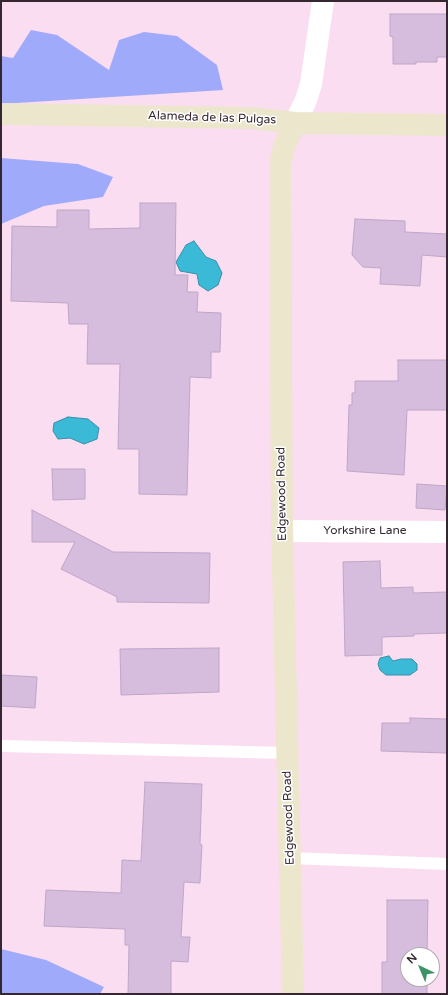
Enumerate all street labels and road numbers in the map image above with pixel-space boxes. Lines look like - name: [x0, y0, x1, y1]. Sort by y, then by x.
- street label: Alameda de las Pulgas: [148, 109, 276, 127]
- street label: Edgewood Road: [274, 447, 290, 541]
- street label: Yorkshire Lane: [323, 524, 407, 538]
- street label: Edgewood Road: [280, 771, 298, 865]

